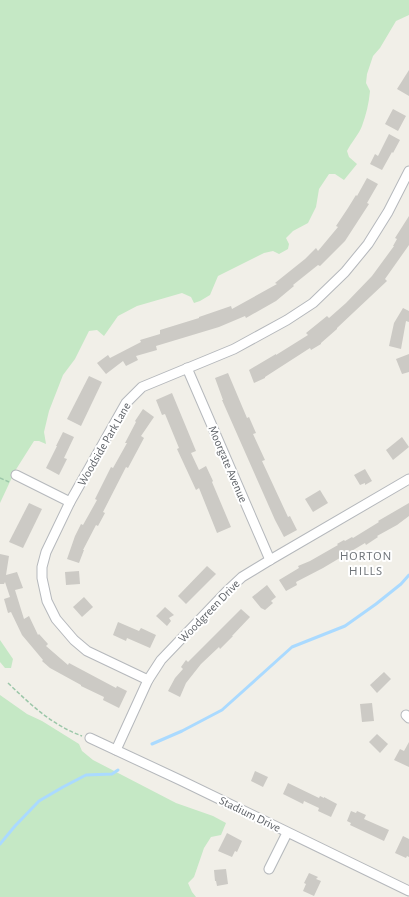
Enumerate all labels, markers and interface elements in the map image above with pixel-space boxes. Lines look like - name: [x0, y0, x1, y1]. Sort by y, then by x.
- street label: Woodside Park Lane: [75, 400, 133, 488]
- street label: Moorgate Avenue: [206, 424, 250, 504]
- district label: HORTON HILLS: [340, 550, 392, 578]
- street label: Woodgreen Drive: [176, 577, 242, 645]
- street label: Stadium Drive: [217, 794, 283, 834]

